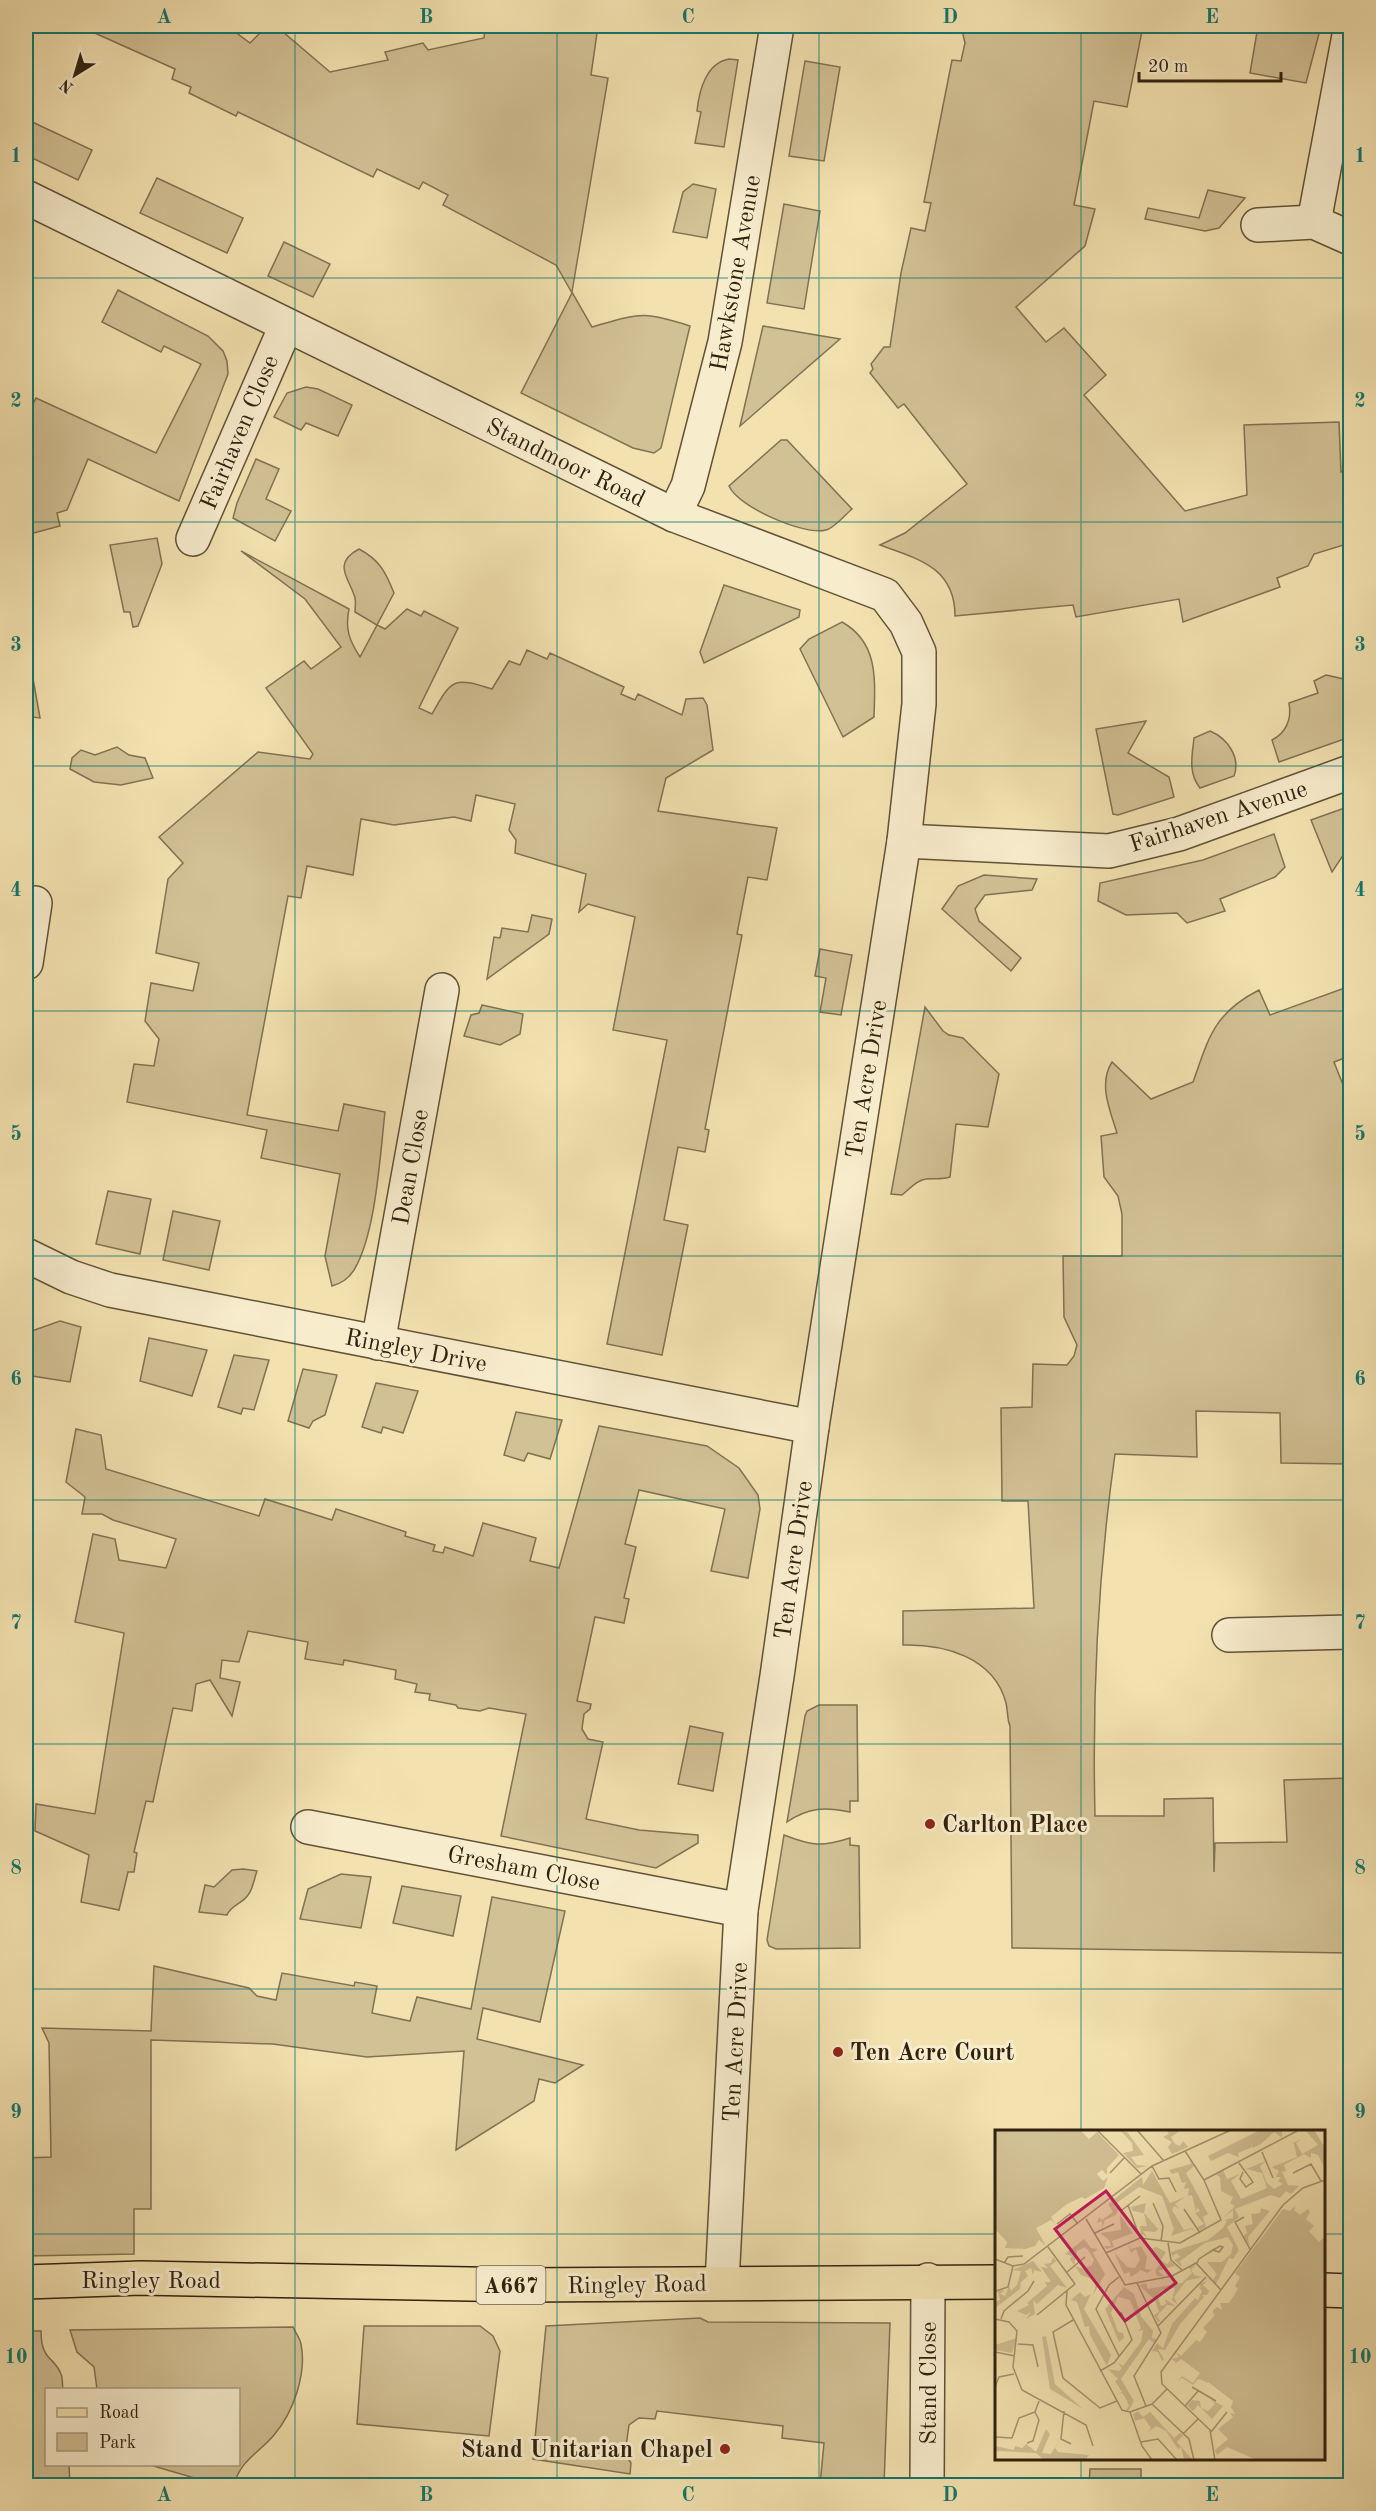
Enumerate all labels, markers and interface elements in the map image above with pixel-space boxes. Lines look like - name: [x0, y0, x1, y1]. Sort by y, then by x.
- text: A: [156, 8, 172, 28]
- text: B: [419, 8, 433, 28]
- text: C: [681, 8, 695, 28]
- text: D: [942, 8, 958, 28]
- text: E: [1205, 8, 1219, 28]
- north arrow: [45, 45, 105, 105]
- scale bar: [1139, 45, 1282, 83]
- text: 20 m: [1148, 58, 1188, 76]
- text: N: [57, 75, 77, 95]
- text: 1: [10, 147, 22, 167]
- text: 1: [1354, 147, 1366, 167]
- street label: Hawkstone Avenue: [708, 173, 766, 373]
- street label: Fairhaven Close: [198, 352, 284, 514]
- text: 2: [10, 392, 22, 412]
- text: 2: [1354, 392, 1366, 412]
- street label: Standmoor Road: [482, 415, 648, 513]
- text: 3: [10, 636, 22, 656]
- text: 3: [1354, 636, 1366, 656]
- street label: Fairhaven Avenue: [1127, 778, 1311, 858]
- text: 4: [10, 881, 22, 901]
- text: 4: [1354, 881, 1366, 901]
- street label: Ten Acre Drive: [844, 998, 892, 1160]
- street label: Dean Close: [390, 1108, 434, 1227]
- text: 5: [10, 1124, 22, 1145]
- text: 5: [1354, 1124, 1366, 1145]
- street label: Ringley Drive: [343, 1326, 489, 1378]
- text: 6: [10, 1370, 22, 1390]
- text: 6: [1354, 1370, 1366, 1390]
- street label: Ten Acre Drive: [772, 1479, 818, 1641]
- text: 7: [10, 1614, 22, 1634]
- text: 7: [1354, 1614, 1366, 1634]
- place label: Carlton Place: [942, 1814, 1088, 1838]
- marker: Carlton Place: [923, 1817, 937, 1831]
- street label: Gresham Close: [445, 1843, 602, 1897]
- text: 8: [10, 1859, 22, 1879]
- text: 8: [1354, 1859, 1366, 1879]
- street label: Ten Acre Drive: [721, 1961, 753, 2123]
- place label: Ten Acre Court: [850, 2042, 1015, 2066]
- marker: Ten Acre Court: [831, 2045, 845, 2059]
- text: 9: [10, 2103, 22, 2123]
- text: 9: [1354, 2103, 1366, 2123]
- inset map: [995, 2130, 1325, 2460]
- road number: A667: [476, 2266, 546, 2304]
- street label: Ringley Road: [81, 2270, 221, 2294]
- street label: Ringley Road: [567, 2273, 707, 2299]
- street label: Stand Close: [918, 2321, 942, 2445]
- text: 10: [4, 2348, 28, 2368]
- text: 10: [1348, 2348, 1372, 2368]
- legend: [45, 2388, 240, 2466]
- text: Road: [99, 2404, 139, 2422]
- text: Park: [99, 2434, 136, 2452]
- place label: Stand Unitarian Chapel: [461, 2439, 713, 2463]
- marker: Stand Unitarian Chapel: [718, 2442, 732, 2456]
- text: A: [156, 2486, 172, 2506]
- text: B: [419, 2486, 433, 2506]
- text: C: [681, 2486, 695, 2506]
- text: D: [942, 2486, 958, 2506]
- text: E: [1205, 2486, 1219, 2506]

